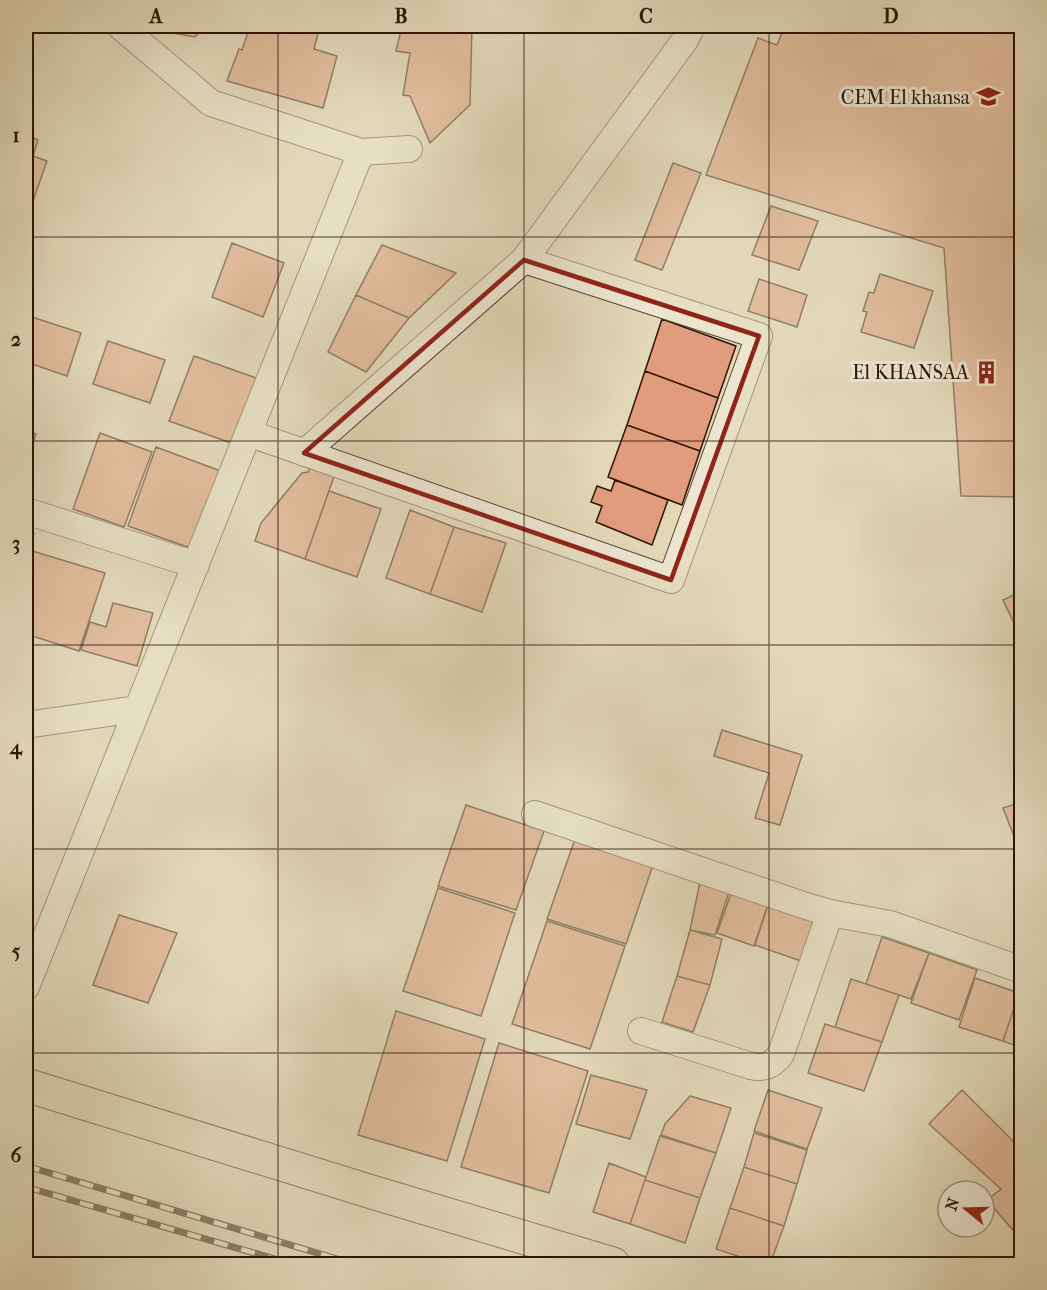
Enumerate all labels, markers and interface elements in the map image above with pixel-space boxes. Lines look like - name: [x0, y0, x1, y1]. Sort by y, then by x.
- text: A: [148, 5, 164, 28]
- text: B: [394, 5, 408, 28]
- text: C: [639, 5, 653, 28]
- text: D: [883, 5, 899, 28]
- school or university icon: CEM El khansa: [975, 84, 1001, 110]
- place label: CEM El khansa: [841, 86, 971, 109]
- text: 1: [12, 124, 20, 147]
- text: 2: [11, 328, 21, 351]
- building icon: El KHANSAA: [974, 359, 1000, 385]
- place label: El KHANSAA: [852, 361, 970, 384]
- text: 3: [12, 532, 20, 555]
- text: 4: [9, 736, 23, 760]
- text: 5: [12, 940, 21, 963]
- text: 6: [11, 1144, 23, 1167]
- north arrow: [936, 1179, 996, 1239]
- text: N: [941, 1195, 964, 1213]

